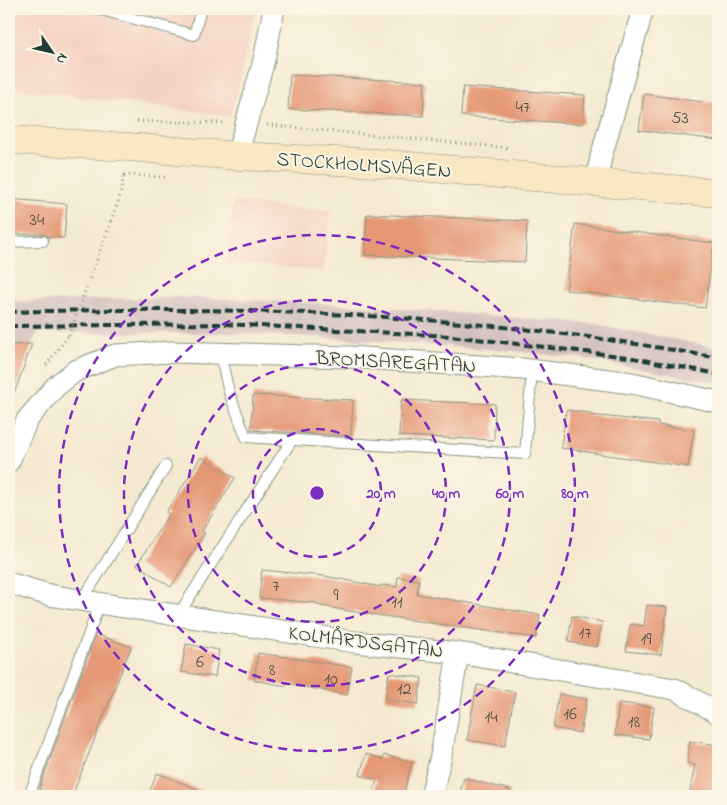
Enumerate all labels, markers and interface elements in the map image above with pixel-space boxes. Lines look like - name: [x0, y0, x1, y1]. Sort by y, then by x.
- north arrow: [28, 28, 78, 78]
- text: N: [50, 49, 73, 68]
- house number: 47: [516, 95, 531, 121]
- house number: 53: [671, 106, 689, 132]
- street label: STOCKHOLMSVÄGEN: [275, 146, 452, 187]
- house number: 34: [30, 208, 45, 234]
- street label: BROMSAREGATAN: [314, 345, 477, 382]
- text: 20 m: [365, 483, 396, 505]
- text: 40 m: [431, 483, 460, 505]
- text: 60 m: [495, 483, 525, 505]
- text: 80 m: [560, 483, 589, 505]
- centre of rings: [308, 484, 326, 502]
- house number: 7: [272, 574, 280, 600]
- house number: 9: [333, 583, 339, 609]
- house number: 11: [391, 590, 403, 616]
- street label: KOLMÅRDSGATAN: [287, 620, 445, 667]
- house number: 17: [578, 621, 592, 647]
- house number: 19: [640, 627, 652, 653]
- house number: 6: [196, 650, 204, 676]
- house number: 8: [269, 658, 276, 684]
- house number: 10: [324, 667, 338, 693]
- house number: 12: [397, 677, 411, 703]
- house number: 16: [563, 702, 577, 728]
- house number: 14: [484, 705, 498, 731]
- house number: 18: [628, 710, 640, 736]

